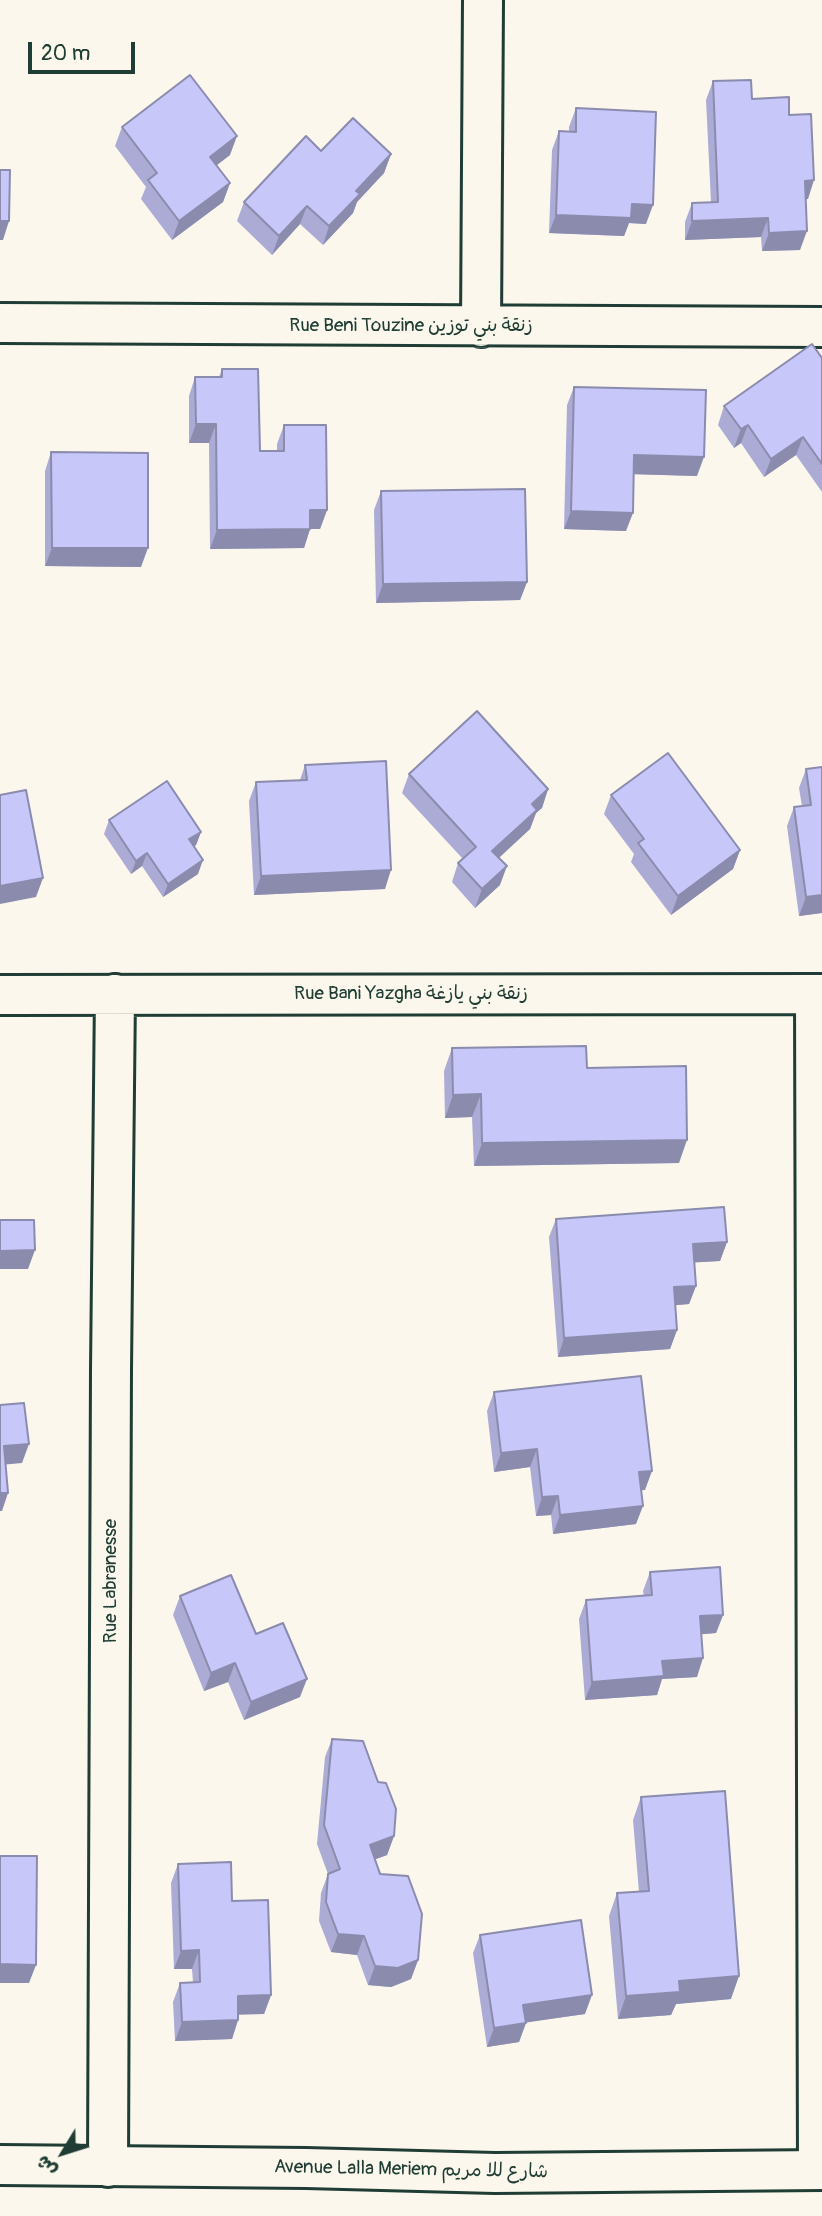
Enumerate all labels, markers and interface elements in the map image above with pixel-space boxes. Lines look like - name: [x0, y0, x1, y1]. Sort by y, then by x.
- scale bar: [32, 28, 138, 72]
- text: 20 m: [41, 40, 90, 67]
- street label: Rue Beni Touzine زنقة بني توزين: [289, 315, 533, 337]
- street label: Rue Bani Yazgha زنقة بني يازغة: [294, 983, 528, 1005]
- street label: Rue Labranesse: [100, 1519, 122, 1643]
- north arrow: [28, 2118, 98, 2188]
- text: ش: [31, 2150, 62, 2182]
- street label: Avenue Lalla Meriem شارع للا مريم: [274, 2156, 548, 2184]

